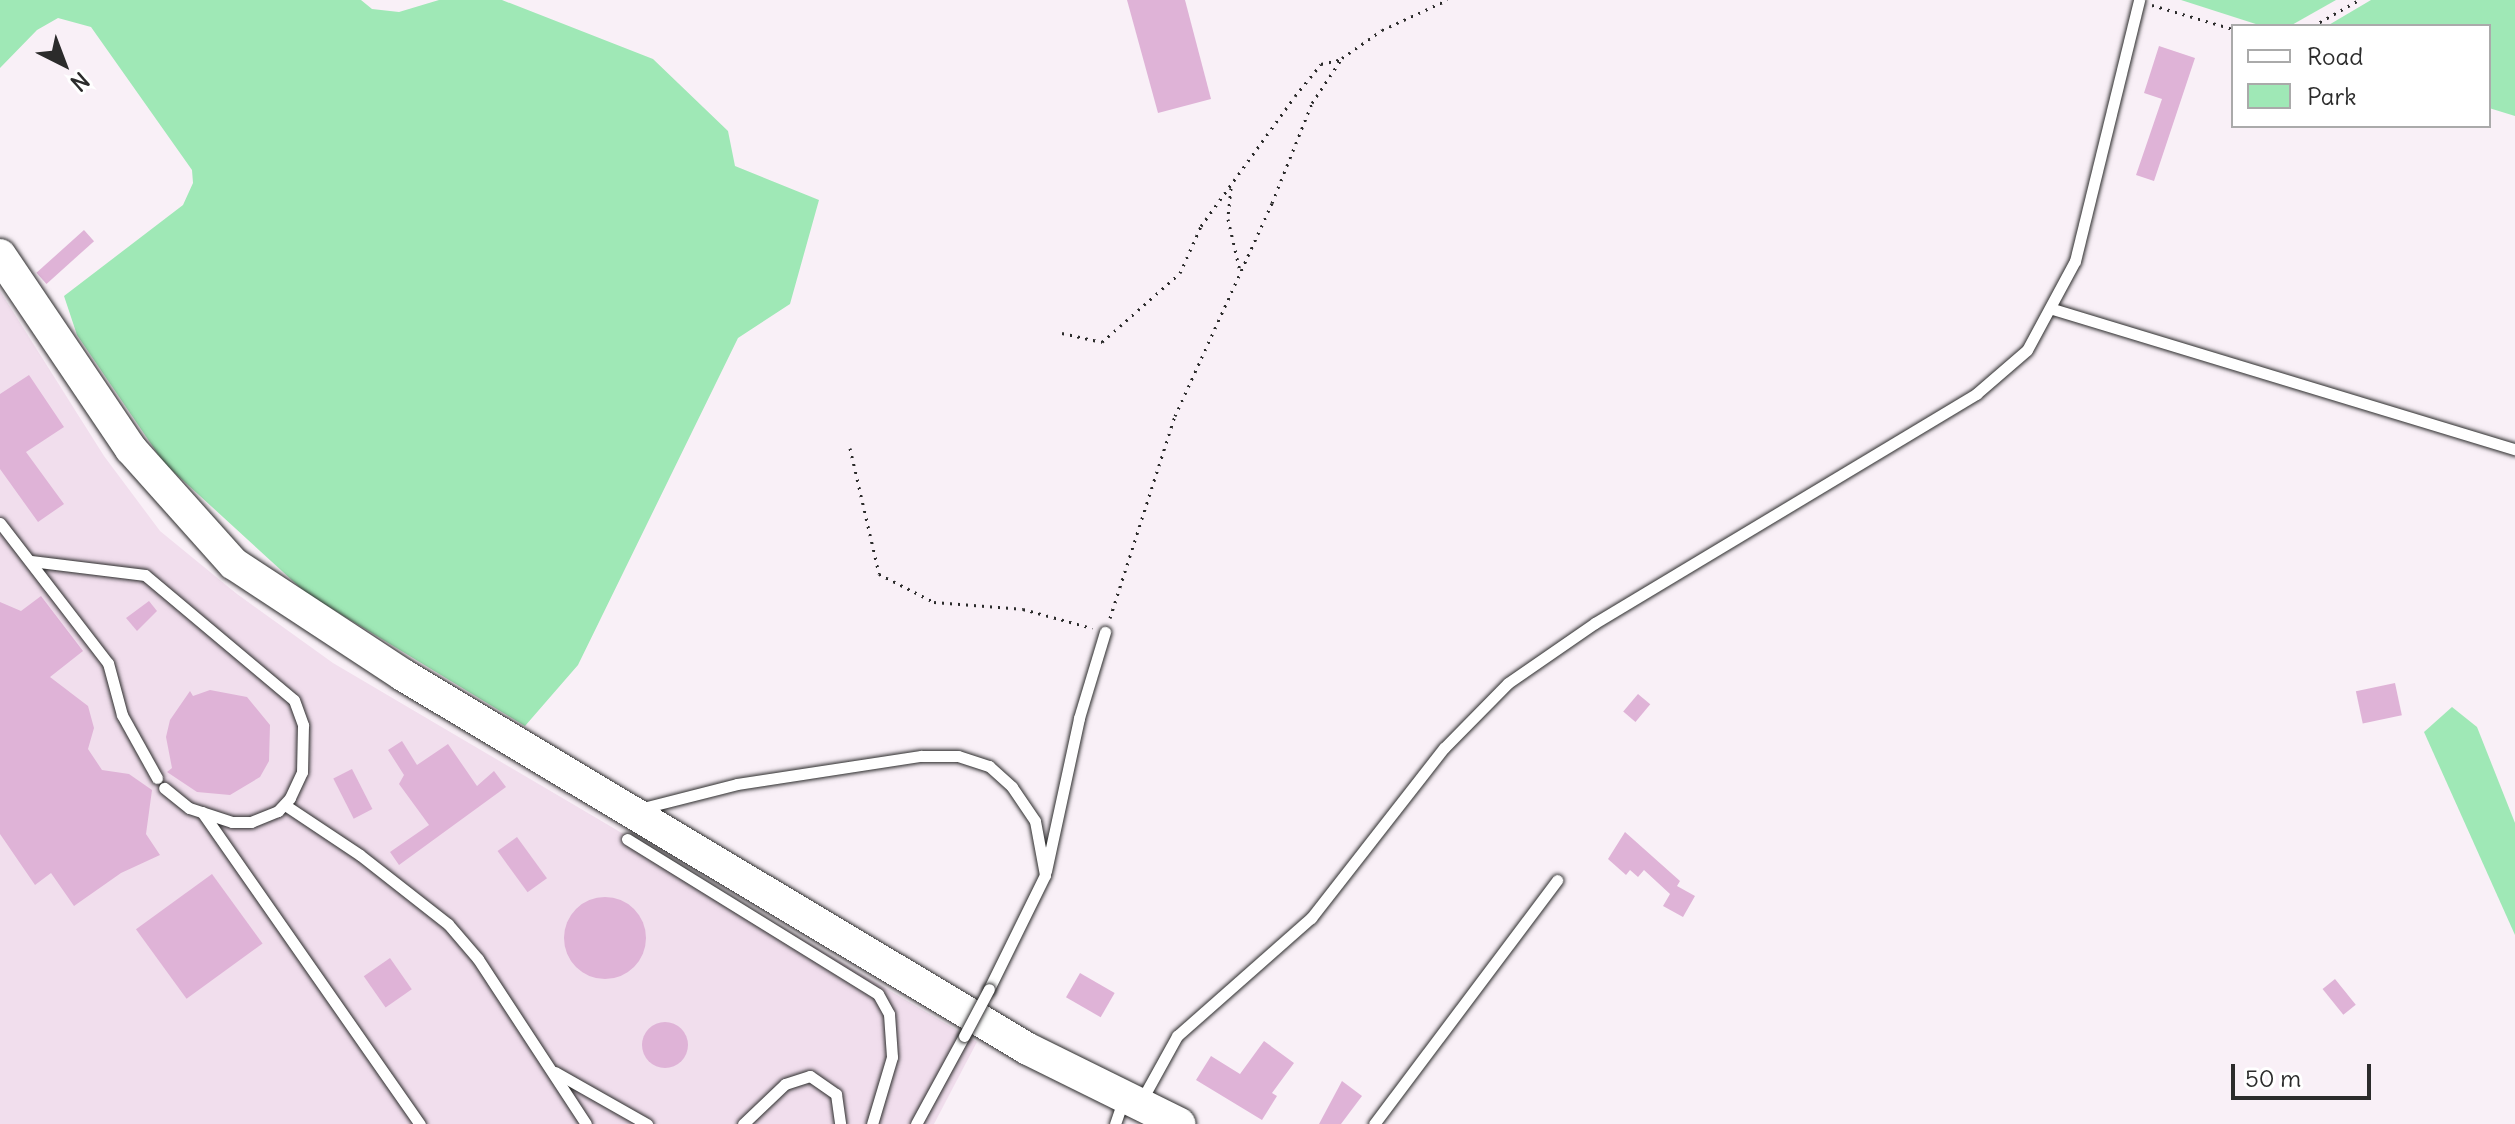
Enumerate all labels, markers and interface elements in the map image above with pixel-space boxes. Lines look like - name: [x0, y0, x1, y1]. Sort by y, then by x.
- north arrow: [24, 24, 104, 104]
- legend: [2231, 24, 2491, 128]
- text: Road: [2307, 41, 2363, 71]
- text: N: [65, 66, 95, 97]
- text: Park: [2307, 81, 2357, 111]
- scale bar: [2235, 1048, 2375, 1098]
- text: 50 m: [2245, 1063, 2301, 1093]

